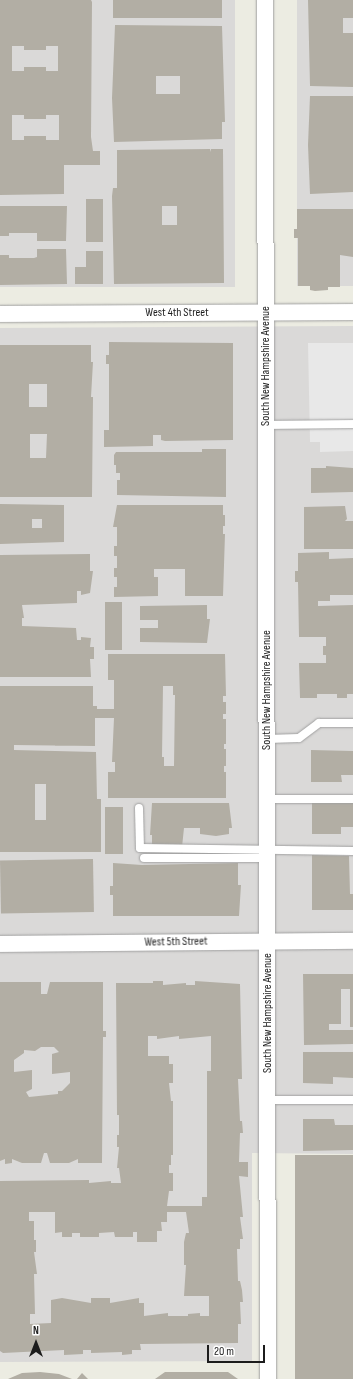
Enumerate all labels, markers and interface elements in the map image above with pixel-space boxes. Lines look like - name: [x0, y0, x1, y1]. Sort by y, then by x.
- street label: West 4th Street: [145, 306, 209, 320]
- street label: South New Hampshire Avenue: [259, 306, 273, 426]
- street label: South New Hampshire Avenue: [260, 630, 274, 750]
- street label: West 5th Street: [144, 934, 208, 950]
- street label: South New Hampshire Avenue: [261, 953, 275, 1073]
- north arrow: [16, 1323, 56, 1363]
- text: N: [33, 1324, 39, 1337]
- scale bar: [209, 1337, 267, 1363]
- text: 20 m: [214, 1344, 234, 1359]

